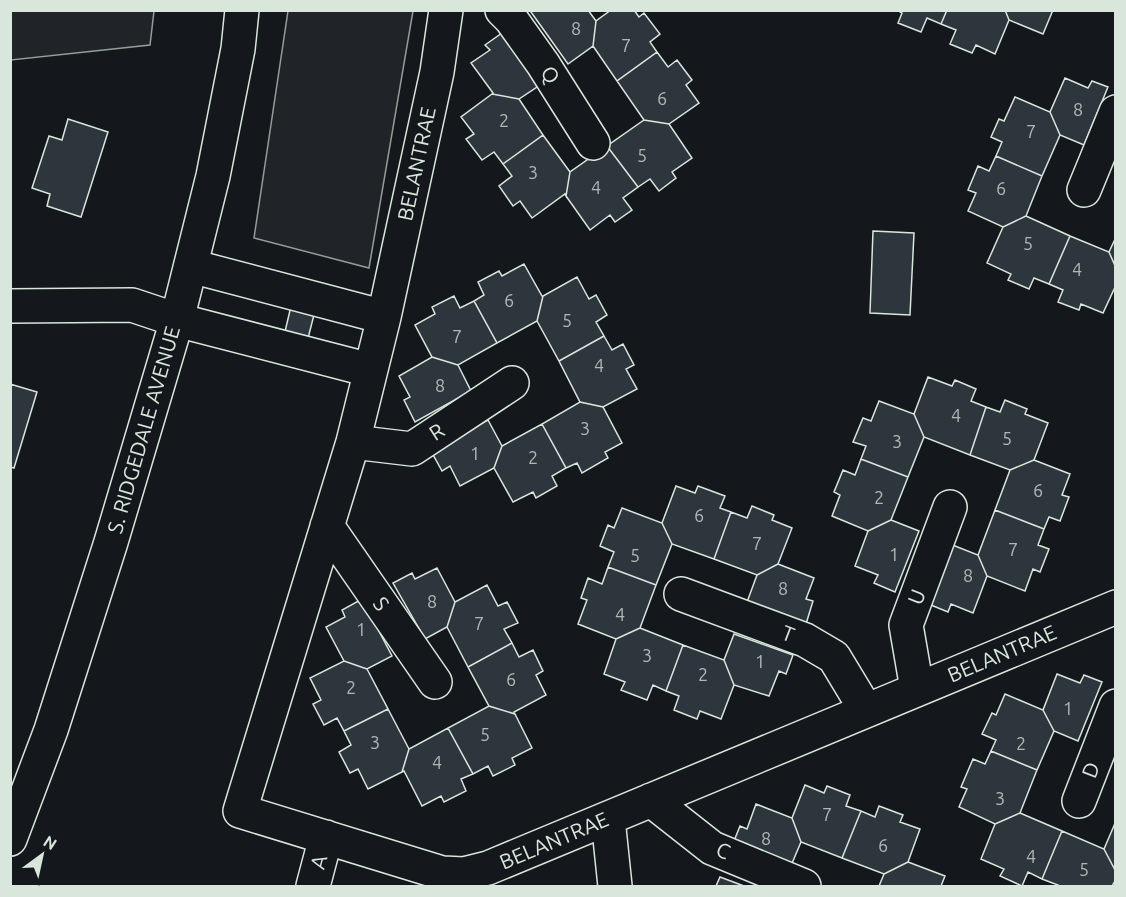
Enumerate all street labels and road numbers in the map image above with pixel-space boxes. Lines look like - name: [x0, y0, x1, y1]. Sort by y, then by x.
- street label: Q: [536, 61, 565, 88]
- street label: BELANTRAE: [392, 105, 440, 223]
- street label: S. RIDGEDALE AVENUE: [102, 323, 184, 536]
- street label: R: [424, 418, 448, 445]
- street label: U: [902, 586, 930, 608]
- street label: S: [369, 592, 395, 615]
- street label: BELANTRAE: [944, 619, 1060, 687]
- street label: T: [779, 620, 798, 646]
- street label: D: [1076, 758, 1104, 781]
- street label: BELANTRAE: [496, 806, 612, 874]
- street label: C: [713, 836, 734, 864]
- street label: A: [305, 852, 331, 871]

